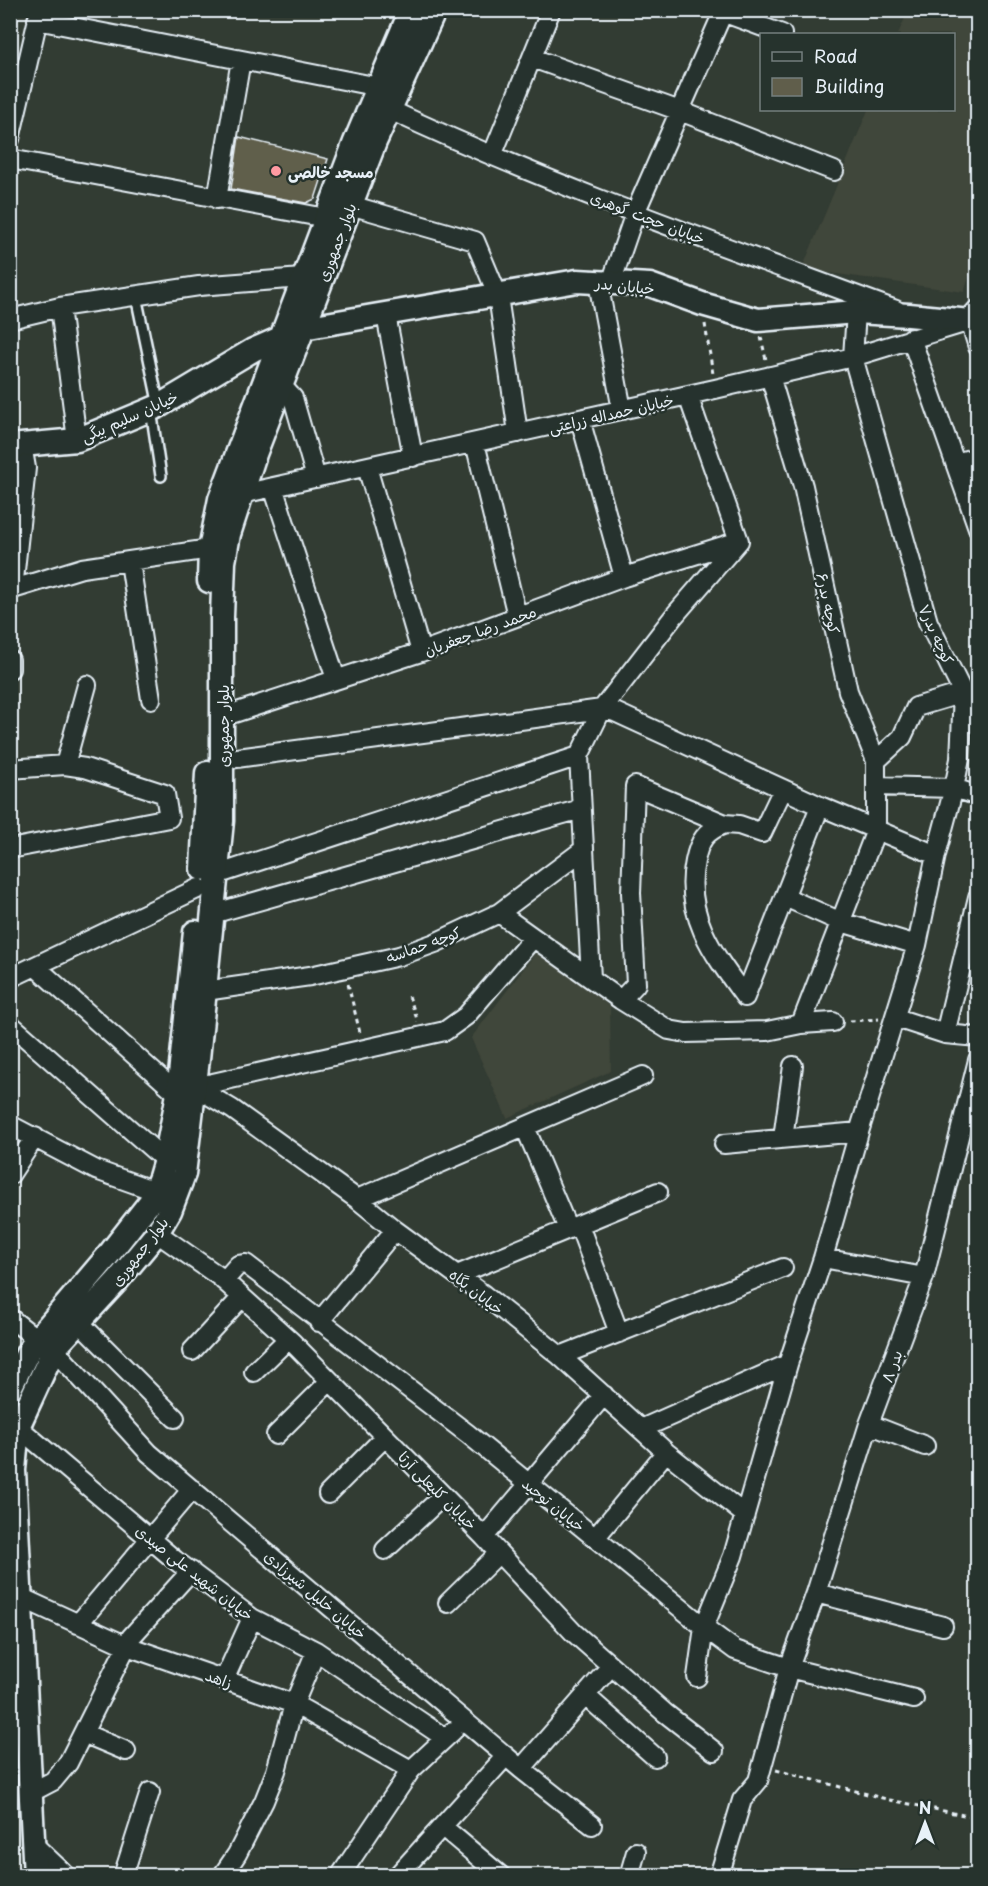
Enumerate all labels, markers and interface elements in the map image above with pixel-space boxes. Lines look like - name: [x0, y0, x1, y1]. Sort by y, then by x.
- legend: [760, 33, 955, 111]
- text: Road: [814, 42, 858, 69]
- text: Building: [814, 72, 884, 99]
- place label: مسجد خالصی: [288, 160, 374, 183]
- marker: مسجد خالصی: [269, 164, 283, 178]
- street label: خیابان حجت گوهری: [587, 185, 709, 249]
- street label: بلوار جمهوری: [310, 199, 362, 285]
- street label: خیابان بدر: [593, 270, 656, 300]
- street label: خیابان سلیم بیگی: [77, 384, 182, 449]
- street label: خیابان حمداله زراعتی: [546, 387, 676, 439]
- street label: کوچه بدر۶: [811, 570, 847, 636]
- street label: محمد رضا جعفریان: [421, 599, 539, 661]
- street label: کوچه بدر۷: [914, 600, 960, 668]
- street label: بلوار جمهوری: [211, 685, 234, 767]
- street label: کوچه حماسه: [382, 920, 464, 968]
- street label: بلوار جمهوری: [105, 1211, 173, 1291]
- street label: خیابان پگاه: [445, 1262, 509, 1320]
- street label: بدر ۸: [875, 1347, 907, 1385]
- street label: خیابان کلبعلی آرتا: [393, 1445, 483, 1535]
- street label: خیابان توحید: [518, 1471, 590, 1537]
- street label: خیابان شهید علی صیدی: [131, 1519, 259, 1625]
- street label: خیابان خلیل شیرزادی: [260, 1544, 372, 1644]
- street label: زاهد: [202, 1663, 236, 1693]
- north arrow: [895, 1793, 955, 1853]
- text: N: [919, 1795, 931, 1819]

